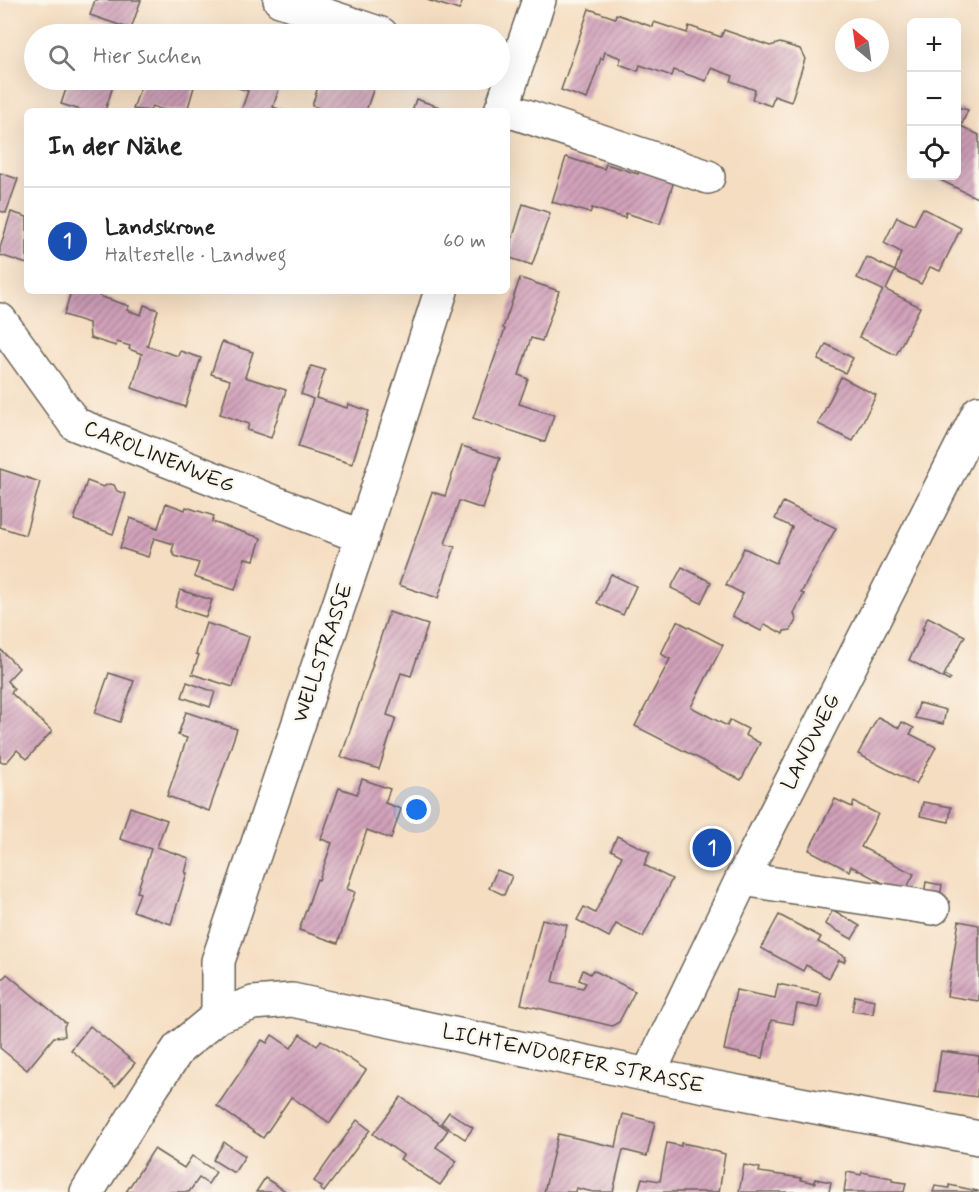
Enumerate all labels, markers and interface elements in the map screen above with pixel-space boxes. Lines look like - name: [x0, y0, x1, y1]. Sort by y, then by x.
- north arrow: [835, 18, 889, 72]
- map controls: [907, 18, 961, 180]
- button: +: [907, 18, 961, 72]
- search box: [24, 24, 510, 90]
- icon: search: [45, 41, 78, 74]
- text: Hier suchen: [93, 43, 202, 71]
- button: −: [907, 72, 961, 126]
- button: locate: [907, 126, 961, 180]
- text: In der Nähe: [48, 130, 182, 164]
- text: Landskrone: [105, 214, 215, 242]
- text: 1: [63, 228, 72, 255]
- text: 60 m: [443, 228, 486, 255]
- text: Haltestelle · Landweg: [105, 242, 287, 269]
- street label: CAROLINENWEG: [80, 414, 239, 500]
- street label: WELLSTRASSE: [286, 579, 360, 726]
- street label: LANDWEG: [775, 689, 847, 795]
- your location: [402, 795, 431, 824]
- pin: 1: [692, 826, 732, 870]
- street label: LICHTENDORFER STRASSE: [440, 1018, 707, 1100]

